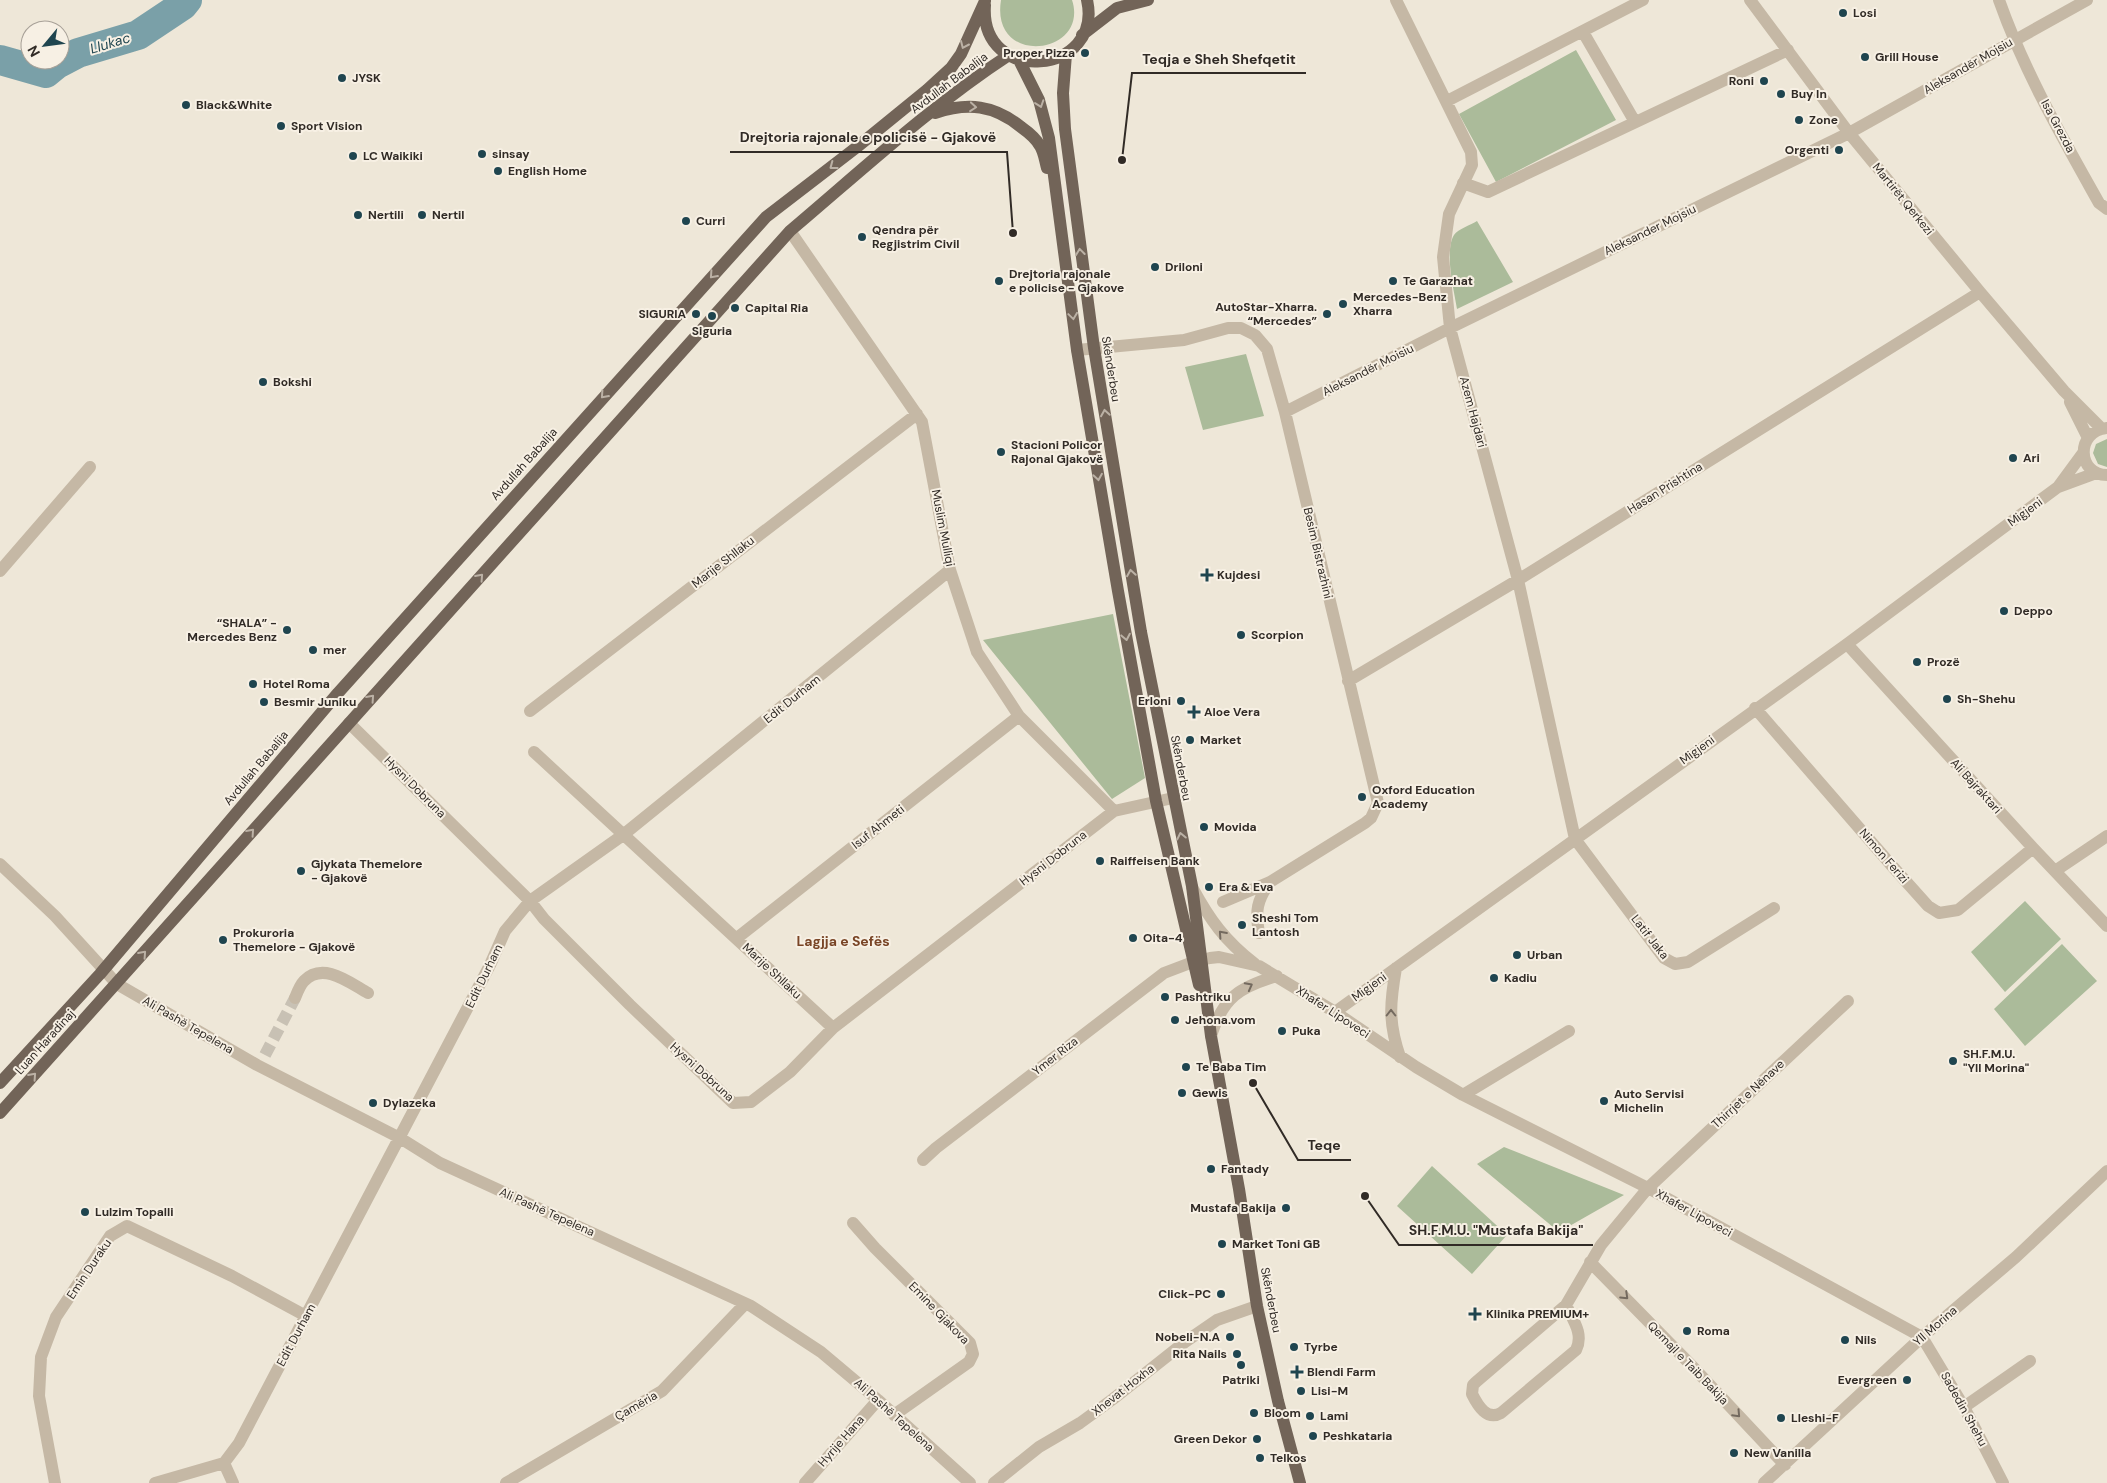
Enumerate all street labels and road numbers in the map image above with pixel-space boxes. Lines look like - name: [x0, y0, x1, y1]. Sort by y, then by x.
- street label: Aleksandër Mojsiu: [1920, 34, 2016, 98]
- street label: Avdullah Babalija: [907, 49, 991, 117]
- street label: Isa Grezda: [2037, 97, 2079, 155]
- street label: Martirët Qerkezi: [1869, 159, 1937, 239]
- street label: Aleksander Mojsiu: [1601, 201, 1699, 259]
- street label: Skënderbeu: [1098, 335, 1124, 403]
- street label: Aleksandër Moisiu: [1320, 340, 1416, 400]
- street label: Azem Hajdari: [1456, 375, 1490, 450]
- street label: Avdullah Babalija: [487, 424, 561, 504]
- street label: Hasan Prishtina: [1624, 459, 1706, 517]
- street label: Muslim Mulliqi: [928, 488, 958, 568]
- street label: Migjeni: [2004, 494, 2046, 530]
- street label: Besim Bistrazhini: [1300, 506, 1336, 600]
- street label: Marije Shllaku: [688, 532, 758, 592]
- street label: Edit Durham: [760, 671, 824, 727]
- street label: Avdullah Babalija: [220, 727, 292, 809]
- street label: Migjeni: [1676, 732, 1718, 768]
- street label: Skënderbeu: [1167, 734, 1195, 802]
- street label: Hysni Dobruna: [381, 753, 449, 821]
- street label: Ali Bajraktari: [1947, 755, 2005, 817]
- street label: Isuf Ahmeti: [848, 801, 908, 853]
- street label: Nimon Ferizi: [1856, 825, 1912, 887]
- street label: Hysni Dobruna: [1016, 827, 1090, 889]
- street label: Latif Jaka: [1628, 911, 1672, 963]
- street label: Marije Shllaku: [739, 939, 805, 1003]
- street label: Edit Durham: [462, 942, 506, 1010]
- street label: Migjeni: [1348, 969, 1390, 1005]
- street label: Xhafer Lipoveci: [1293, 982, 1373, 1042]
- street label: Ali Pashë Tepelena: [140, 992, 236, 1058]
- street label: Luan Haradinaj: [12, 1006, 79, 1078]
- street label: Ymer Riza: [1029, 1033, 1081, 1079]
- street label: Hysni Dobruna: [667, 1039, 737, 1105]
- street label: Thirrjet e Nënave: [1708, 1056, 1788, 1132]
- street label: Ali Pashë Tepelena: [497, 1184, 597, 1240]
- street label: Xhafer Lipoveci: [1653, 1185, 1735, 1241]
- street label: Emin Duraku: [63, 1236, 115, 1302]
- street label: Skënderbeu: [1257, 1266, 1285, 1334]
- street label: Emine Gjakova: [905, 1278, 973, 1348]
- street label: Edit Durham: [273, 1301, 319, 1369]
- street label: Yll Morina: [1910, 1302, 1960, 1350]
- street label: Qemajl e Taib Bakija: [1644, 1318, 1732, 1408]
- street label: Xhevat Hoxha: [1088, 1360, 1158, 1420]
- street label: Sadedin Shehu: [1937, 1369, 1991, 1449]
- street label: Ali Pashë Tepelena: [851, 1375, 937, 1455]
- street label: Çamëria: [612, 1387, 660, 1425]
- street label: Hyrije Hana: [814, 1412, 868, 1470]

